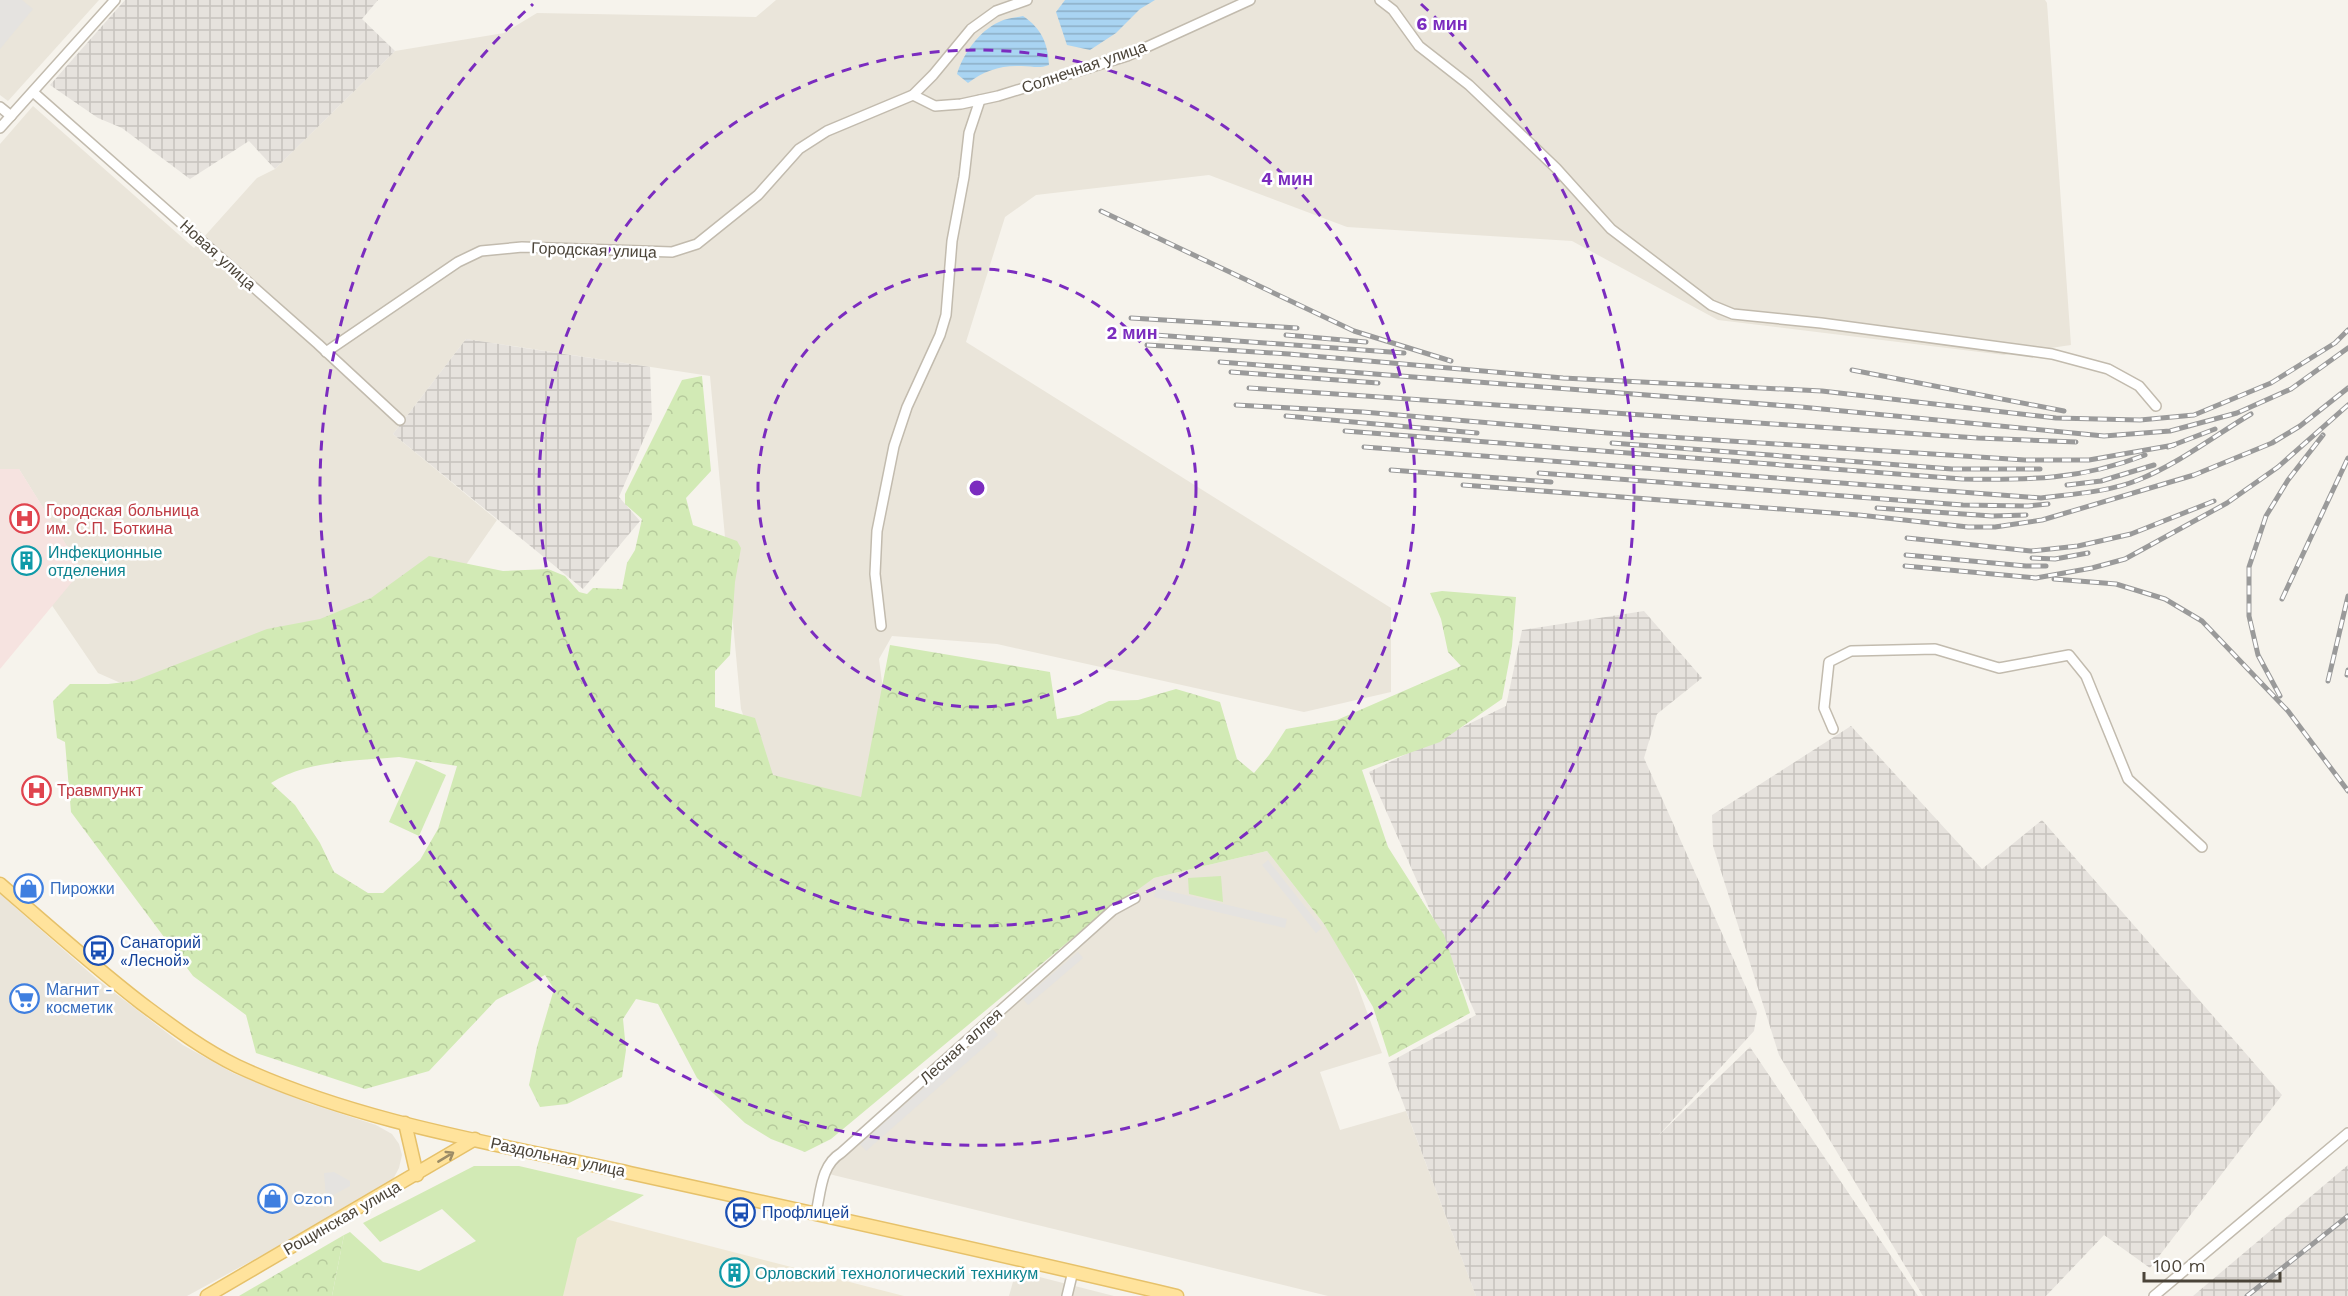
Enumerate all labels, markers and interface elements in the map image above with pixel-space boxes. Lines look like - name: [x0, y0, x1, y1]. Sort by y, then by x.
- text: 6 мин: [1416, 13, 1468, 34]
- street label: Солнечная улица: [1019, 37, 1149, 97]
- text: 4 мин: [1261, 168, 1313, 189]
- street label: Новая улица: [176, 216, 260, 294]
- street label: Городская улица: [531, 238, 657, 262]
- text: 2 мин: [1106, 322, 1158, 343]
- centre of rings: [967, 478, 987, 498]
- place label: Городская больница им. С.П. Боткина: [46, 501, 199, 538]
- hospital icon: Городская больница им. С.П. Боткина: [9, 503, 41, 535]
- place label: Инфекционные отделения: [48, 543, 163, 580]
- building icon: Инфекционные отделения: [11, 545, 43, 577]
- hospital icon: Травмпункт: [20, 774, 52, 806]
- place label: Травмпункт: [57, 781, 144, 800]
- shop icon: Пирожки: [13, 872, 45, 904]
- place label: Пирожки: [50, 879, 115, 898]
- place label: Санаторий «Лесной»: [120, 933, 201, 970]
- bus stop icon: Санаторий «Лесной»: [83, 935, 115, 967]
- place label: Магнит - косметик: [46, 980, 114, 1017]
- supermarket icon: Магнит - косметик: [9, 982, 41, 1014]
- street label: Лесная аллея: [916, 1004, 1006, 1088]
- street label: Раздольная улица: [489, 1133, 627, 1181]
- one-way arrow: [437, 1151, 454, 1163]
- street label: Рощинская улица: [280, 1177, 404, 1259]
- shop icon: Ozon: [256, 1182, 288, 1214]
- place label: Ozon: [293, 1189, 333, 1208]
- bus stop icon: Профлицей: [725, 1196, 757, 1228]
- place label: Профлицей: [762, 1203, 849, 1222]
- scale bar: [2144, 1245, 2280, 1283]
- text: 100 m: [2153, 1255, 2206, 1276]
- building icon: Орловский технологический техникум: [718, 1257, 750, 1289]
- place label: Орловский технологический техникум: [755, 1264, 1038, 1283]

